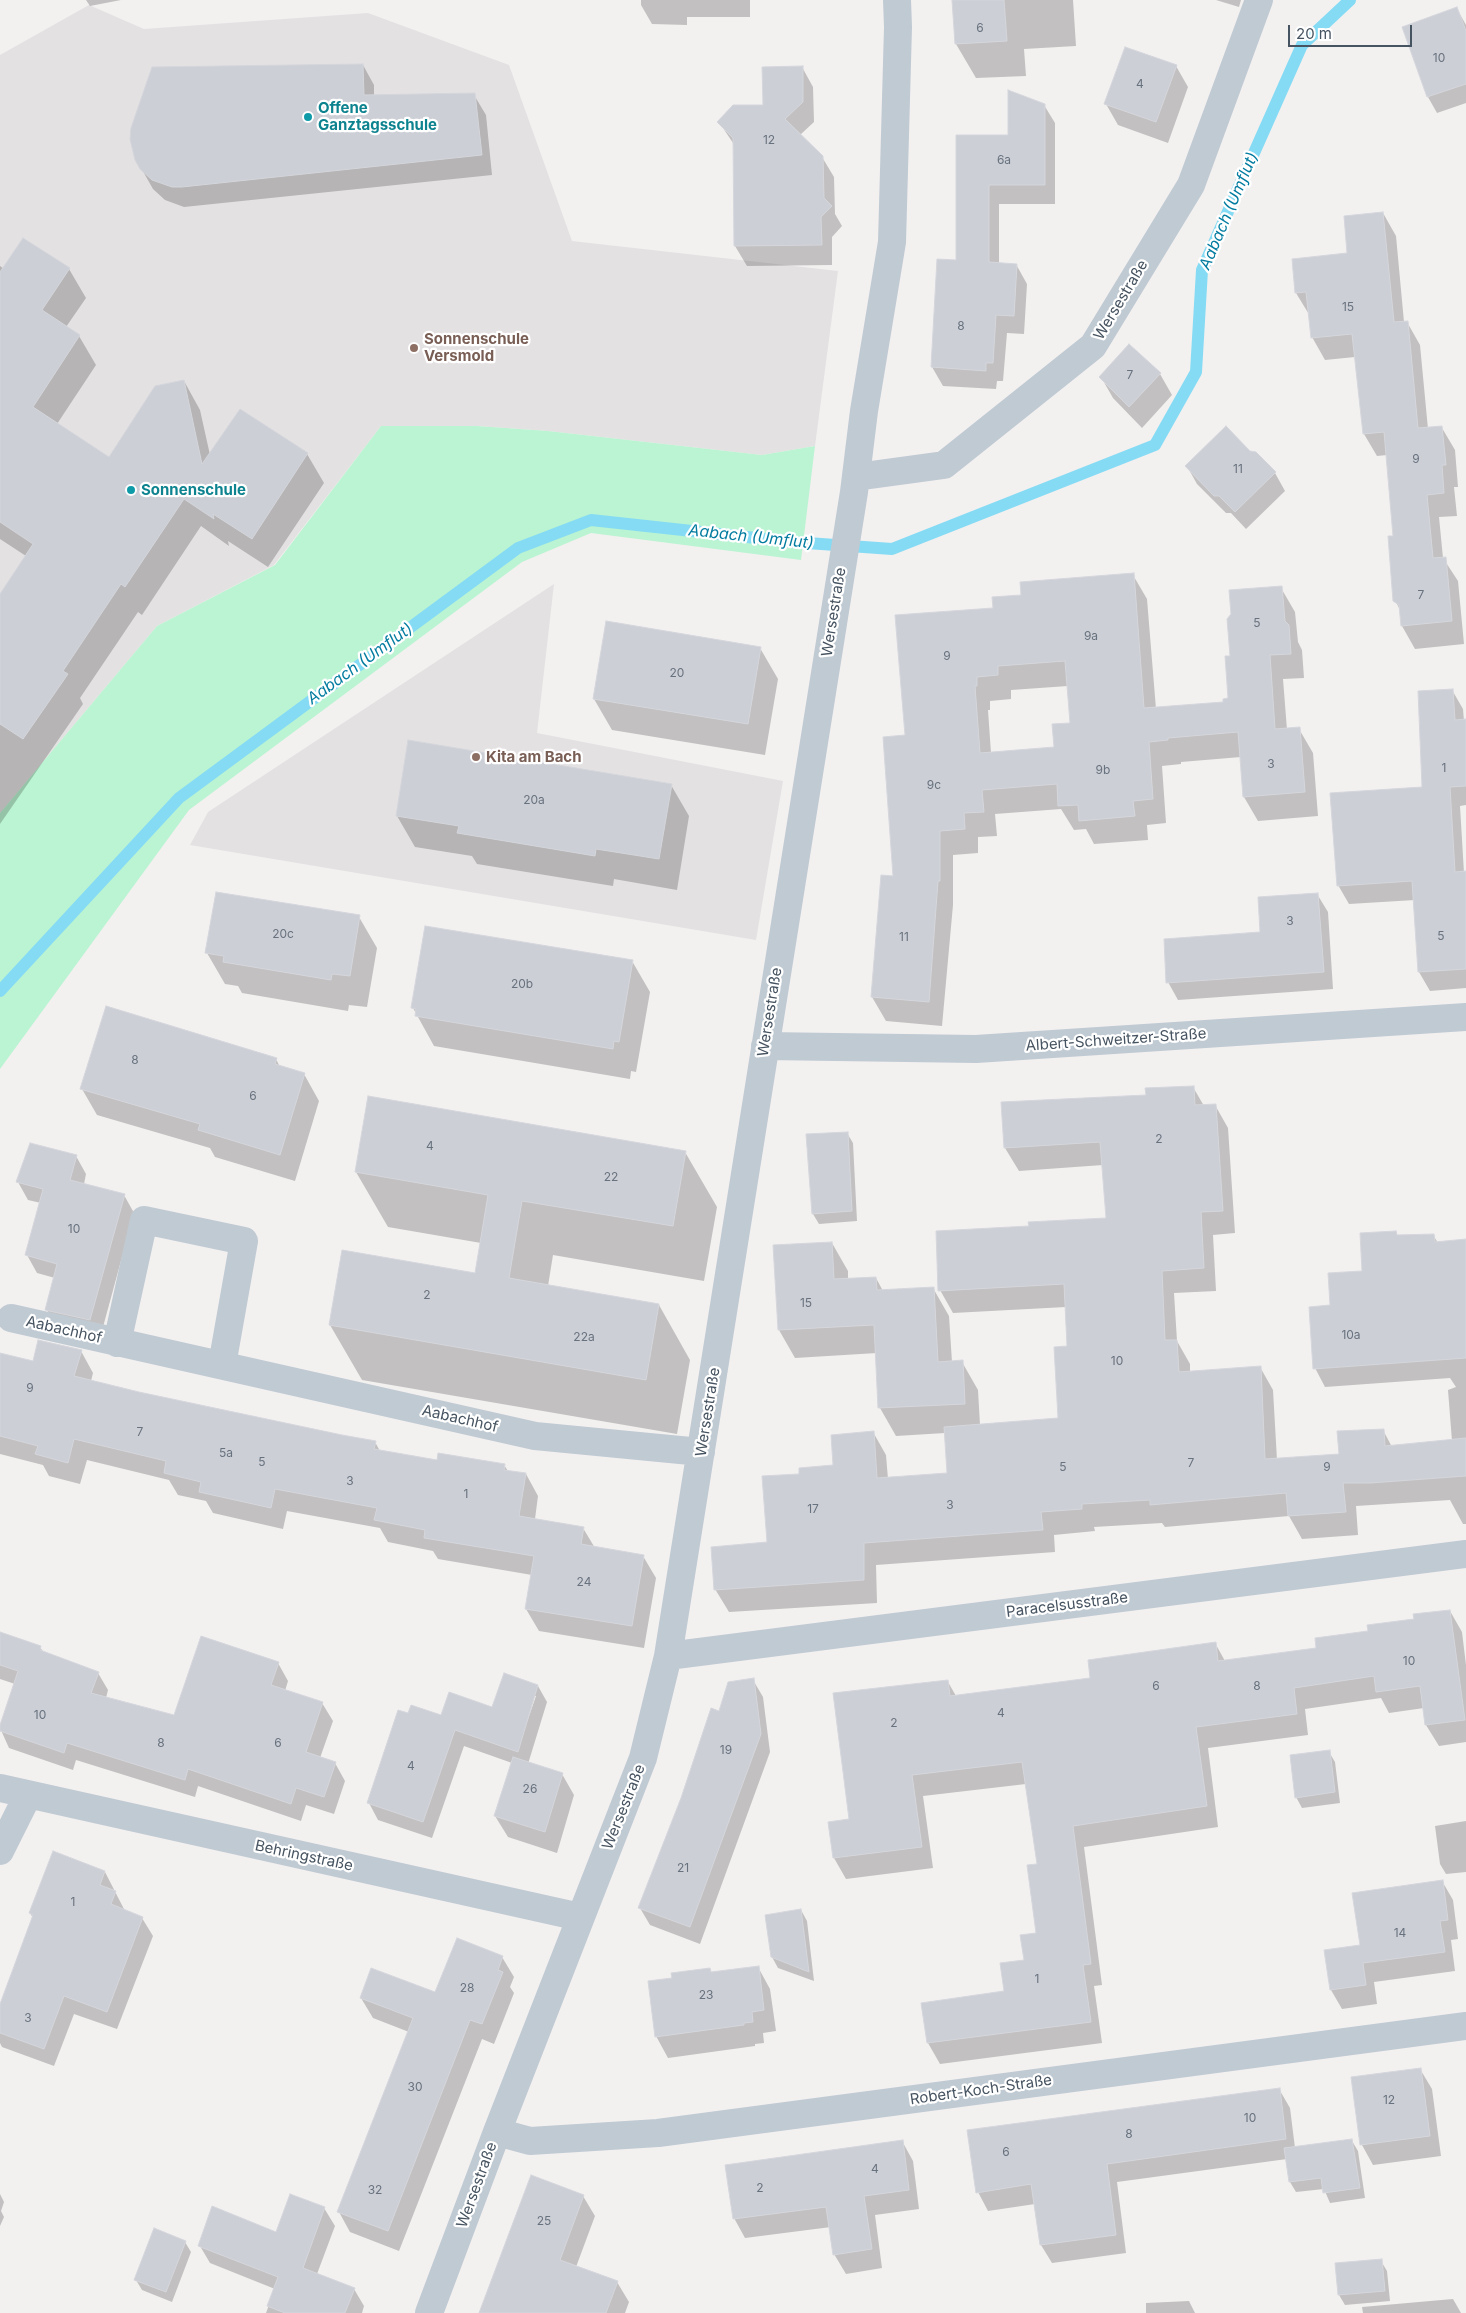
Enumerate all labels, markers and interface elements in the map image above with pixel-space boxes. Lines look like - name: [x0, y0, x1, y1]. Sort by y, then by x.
- scale bar: [1291, 15, 1415, 47]
- house number: 6: [976, 21, 984, 35]
- text: 20 m: [1296, 24, 1332, 43]
- house number: 10: [1433, 51, 1445, 65]
- house number: 4: [1136, 77, 1144, 91]
- place label: Offene Ganztagsschule: [318, 99, 437, 134]
- marker: Offene Ganztagsschule: [302, 111, 314, 123]
- house number: 12: [763, 133, 775, 147]
- water label: Aabach (Umflut): [1196, 149, 1262, 273]
- house number: 6a: [997, 153, 1011, 167]
- street label: Wersestraße: [1090, 257, 1152, 343]
- house number: 15: [1342, 300, 1354, 314]
- house number: 8: [957, 319, 965, 333]
- place label: Sonnenschule Versmold: [424, 330, 529, 365]
- marker: Sonnenschule Versmold: [408, 342, 420, 354]
- house number: 7: [1127, 368, 1133, 382]
- house number: 9: [1412, 452, 1420, 466]
- house number: 11: [1233, 462, 1243, 476]
- place label: Sonnenschule: [141, 481, 246, 499]
- marker: Sonnenschule: [125, 484, 137, 496]
- water label: Aabach (Umflut): [687, 521, 815, 553]
- street label: Wersestraße: [818, 566, 850, 658]
- house number: 7: [1418, 588, 1424, 602]
- house number: 5: [1253, 616, 1261, 630]
- water label: Aabach (Umflut): [303, 619, 417, 709]
- house number: 9a: [1084, 629, 1098, 643]
- house number: 9: [943, 649, 951, 663]
- house number: 20: [670, 666, 684, 680]
- place label: Kita am Bach: [486, 748, 582, 766]
- marker: Kita am Bach: [470, 751, 482, 763]
- house number: 3: [1267, 757, 1275, 771]
- house number: 1: [1442, 761, 1446, 775]
- house number: 9b: [1096, 763, 1110, 777]
- house number: 9c: [927, 778, 941, 792]
- house number: 20a: [523, 793, 545, 807]
- house number: 3: [1286, 914, 1294, 928]
- house number: 20c: [272, 927, 294, 941]
- house number: 5: [1437, 929, 1445, 943]
- house number: 11: [899, 930, 909, 944]
- street label: Wersestraße: [754, 966, 786, 1058]
- house number: 20b: [511, 977, 533, 991]
- street label: Albert-Schweitzer-Straße: [1025, 1025, 1207, 1055]
- house number: 8: [131, 1053, 139, 1067]
- house number: 6: [249, 1089, 257, 1103]
- house number: 2: [1155, 1132, 1163, 1146]
- house number: 4: [426, 1139, 434, 1153]
- house number: 22: [604, 1170, 618, 1184]
- house number: 10: [68, 1222, 80, 1236]
- house number: 2: [423, 1288, 431, 1302]
- house number: 15: [800, 1296, 812, 1310]
- street label: Aabachhof: [24, 1313, 104, 1347]
- house number: 10a: [1341, 1328, 1361, 1342]
- house number: 22a: [573, 1330, 595, 1344]
- house number: 10: [1111, 1354, 1123, 1368]
- street label: Wersestraße: [692, 1366, 724, 1458]
- house number: 9: [26, 1381, 34, 1395]
- street label: Aabachhof: [420, 1402, 500, 1436]
- house number: 7: [137, 1425, 143, 1439]
- house number: 5a: [219, 1446, 233, 1460]
- house number: 5: [258, 1455, 266, 1469]
- house number: 7: [1188, 1456, 1194, 1470]
- house number: 5: [1059, 1460, 1067, 1474]
- house number: 9: [1323, 1460, 1331, 1474]
- house number: 3: [346, 1474, 354, 1488]
- house number: 1: [464, 1487, 468, 1501]
- house number: 3: [946, 1498, 954, 1512]
- house number: 17: [807, 1502, 819, 1516]
- house number: 24: [577, 1575, 591, 1589]
- street label: Paracelsusstraße: [1005, 1589, 1129, 1621]
- house number: 10: [1403, 1654, 1415, 1668]
- house number: 6: [1152, 1679, 1160, 1693]
- house number: 8: [1253, 1679, 1261, 1693]
- house number: 4: [997, 1706, 1005, 1720]
- house number: 10: [34, 1708, 46, 1722]
- house number: 2: [890, 1716, 898, 1730]
- house number: 8: [157, 1736, 165, 1750]
- house number: 6: [274, 1736, 282, 1750]
- house number: 19: [720, 1743, 732, 1757]
- house number: 4: [407, 1759, 415, 1773]
- street label: Wersestraße: [599, 1762, 649, 1852]
- house number: 26: [523, 1782, 537, 1796]
- street label: Behringstraße: [253, 1837, 355, 1875]
- house number: 21: [677, 1861, 689, 1875]
- house number: 1: [71, 1895, 75, 1909]
- house number: 14: [1394, 1926, 1406, 1940]
- house number: 1: [1035, 1972, 1039, 1986]
- house number: 28: [460, 1981, 474, 1995]
- house number: 23: [699, 1988, 713, 2002]
- house number: 3: [24, 2011, 32, 2025]
- street label: Robert-Koch-Straße: [909, 2071, 1053, 2109]
- house number: 30: [408, 2080, 422, 2094]
- house number: 12: [1383, 2093, 1395, 2107]
- house number: 10: [1244, 2111, 1256, 2125]
- house number: 8: [1125, 2127, 1133, 2141]
- street label: Wersestraße: [453, 2140, 501, 2230]
- house number: 6: [1002, 2145, 1010, 2159]
- house number: 4: [871, 2162, 879, 2176]
- house number: 2: [756, 2181, 764, 2195]
- house number: 32: [368, 2183, 382, 2197]
- house number: 25: [537, 2214, 551, 2228]

